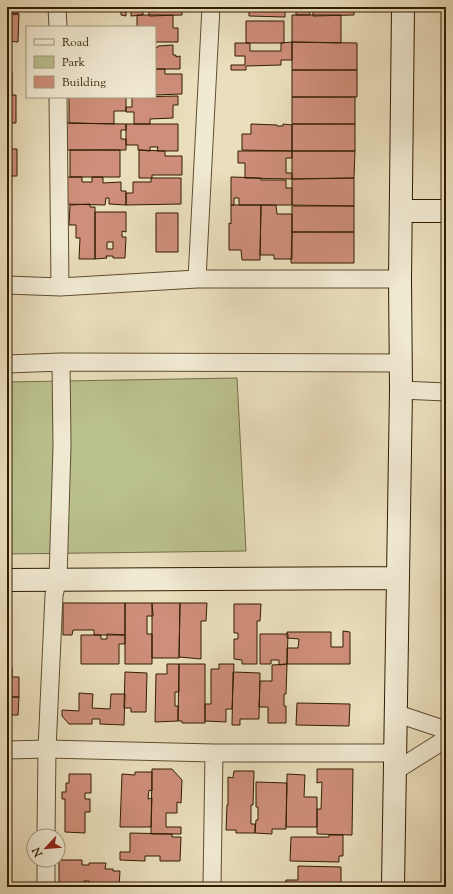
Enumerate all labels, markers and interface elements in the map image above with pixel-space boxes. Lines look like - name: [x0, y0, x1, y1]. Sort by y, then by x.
- legend: [26, 26, 156, 98]
- text: Road: [62, 34, 89, 52]
- text: Park: [62, 54, 85, 72]
- text: Building: [62, 74, 106, 92]
- north arrow: [26, 828, 66, 868]
- text: N: [29, 844, 47, 860]

